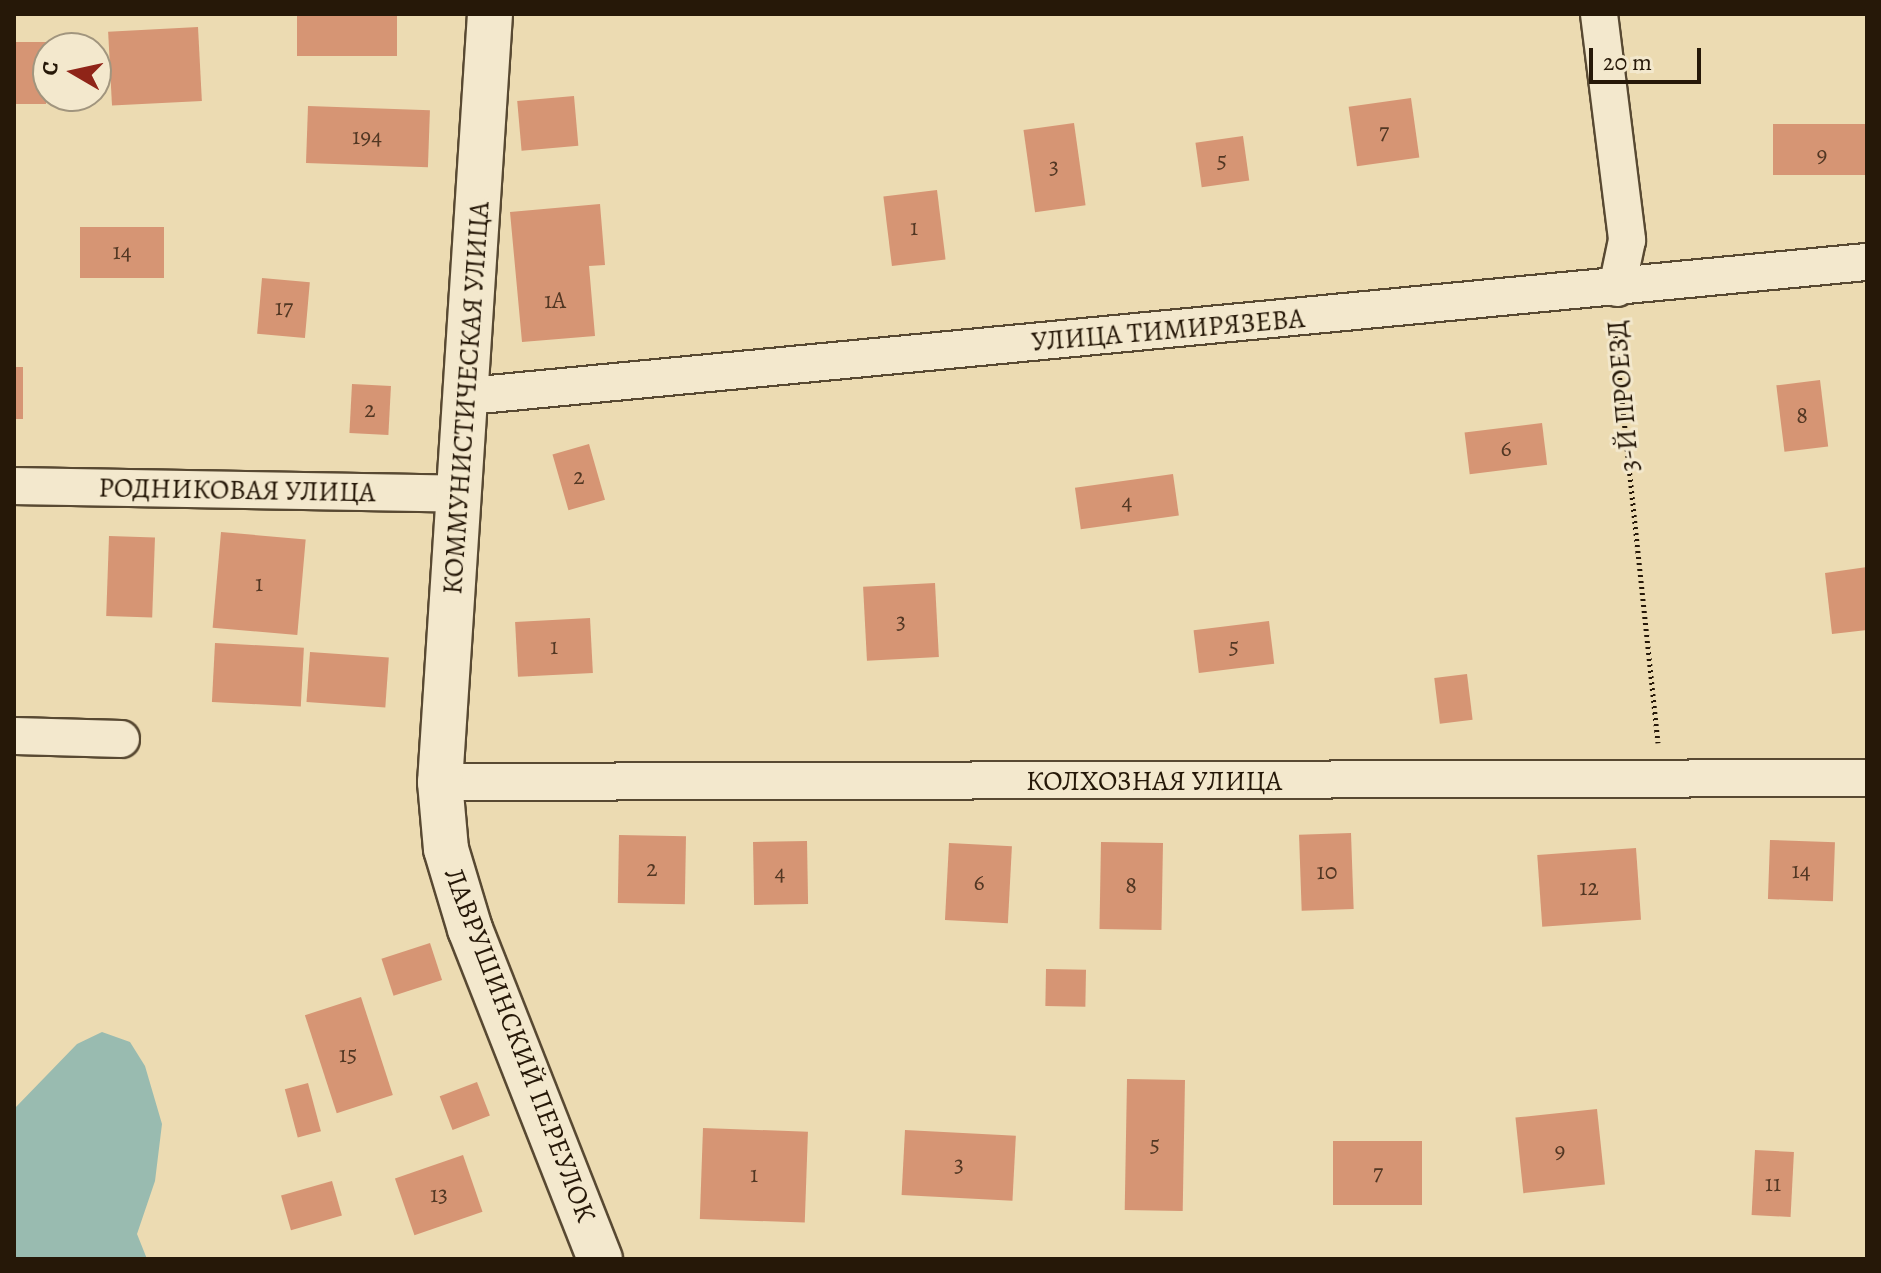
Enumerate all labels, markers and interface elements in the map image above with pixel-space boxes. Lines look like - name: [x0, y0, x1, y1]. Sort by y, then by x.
- north arrow: [32, 32, 112, 112]
- scale bar: [1593, 32, 1705, 82]
- text: 20 m: [1603, 46, 1652, 78]
- text: С: [34, 60, 66, 78]
- house number: 7: [1379, 118, 1389, 146]
- house number: 194: [352, 123, 382, 151]
- house number: 9: [1817, 141, 1827, 169]
- house number: 5: [1217, 147, 1227, 175]
- house number: 3: [1049, 153, 1059, 181]
- street label: КОММУНИСТИЧЕСКАЯ УЛИЦА: [436, 200, 496, 596]
- house number: 1: [910, 214, 918, 242]
- house number: 14: [112, 238, 132, 266]
- house number: 1А: [544, 287, 566, 315]
- house number: 17: [275, 294, 293, 322]
- street label: УЛИЦА ТИМИРЯЗЕВА: [1030, 301, 1306, 359]
- street label: 3-Й ПРОЕЗД: [1600, 319, 1646, 473]
- house number: 2: [364, 396, 376, 424]
- house number: 8: [1796, 402, 1808, 430]
- house number: 6: [1500, 435, 1512, 463]
- house number: 2: [573, 463, 585, 491]
- street label: РОДНИКОВАЯ УЛИЦА: [98, 471, 376, 509]
- house number: 4: [1122, 488, 1132, 516]
- house number: 1: [255, 570, 263, 598]
- house number: 3: [896, 608, 906, 636]
- house number: 1: [550, 633, 558, 661]
- house number: 5: [1229, 633, 1239, 661]
- street label: КОЛХОЗНАЯ УЛИЦА: [1026, 764, 1282, 798]
- house number: 2: [646, 855, 658, 883]
- house number: 14: [1791, 857, 1811, 885]
- house number: 10: [1317, 858, 1337, 886]
- house number: 4: [775, 859, 785, 887]
- street label: ЛАВРУШИНСКИЙ ПЕРЕУЛОК: [437, 863, 603, 1227]
- house number: 6: [973, 869, 985, 897]
- house number: 8: [1125, 872, 1137, 900]
- house number: 12: [1579, 874, 1599, 902]
- house number: 15: [339, 1041, 357, 1069]
- house number: 5: [1150, 1131, 1160, 1159]
- house number: 9: [1555, 1137, 1565, 1165]
- house number: 3: [954, 1151, 964, 1179]
- house number: 7: [1373, 1159, 1383, 1187]
- house number: 1: [750, 1161, 758, 1189]
- house number: 11: [1765, 1170, 1781, 1198]
- house number: 13: [430, 1181, 448, 1209]

